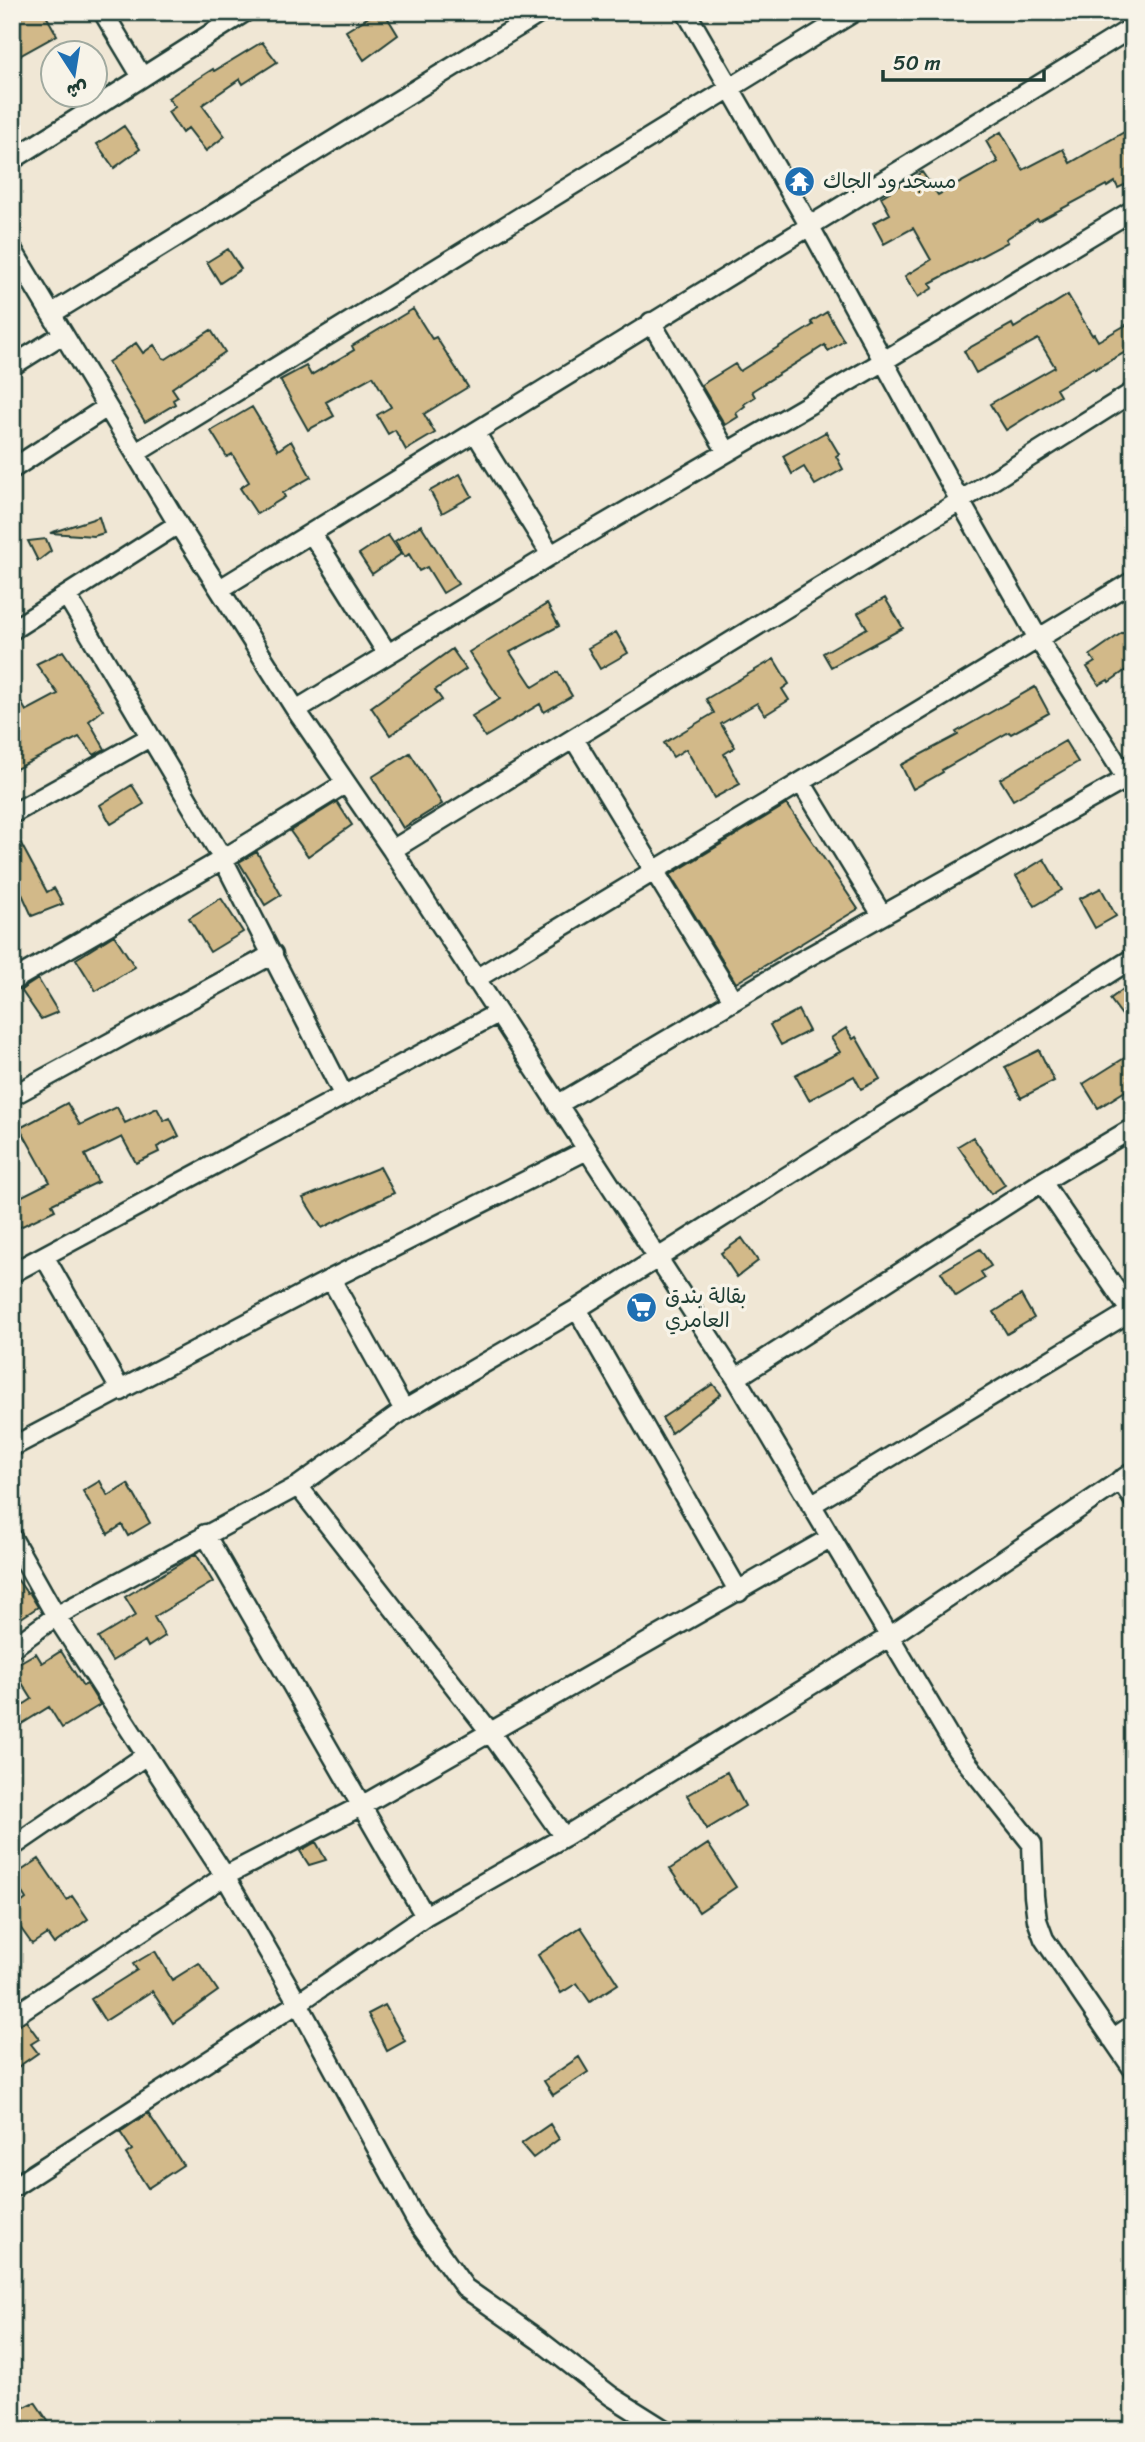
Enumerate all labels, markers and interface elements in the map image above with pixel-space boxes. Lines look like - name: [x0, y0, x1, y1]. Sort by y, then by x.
- north arrow: [38, 38, 108, 108]
- scale bar: [883, 38, 1044, 82]
- text: 50 m: [893, 44, 941, 82]
- text: ش: [64, 72, 91, 108]
- place label: مسجد ود الجاك: [823, 162, 956, 200]
- temple icon: مسجد ود الجاك: [783, 164, 817, 198]
- place label: بقالة بندق العامري: [665, 1277, 747, 1339]
- supermarket icon: بقالة بندق العامري: [625, 1291, 659, 1325]

